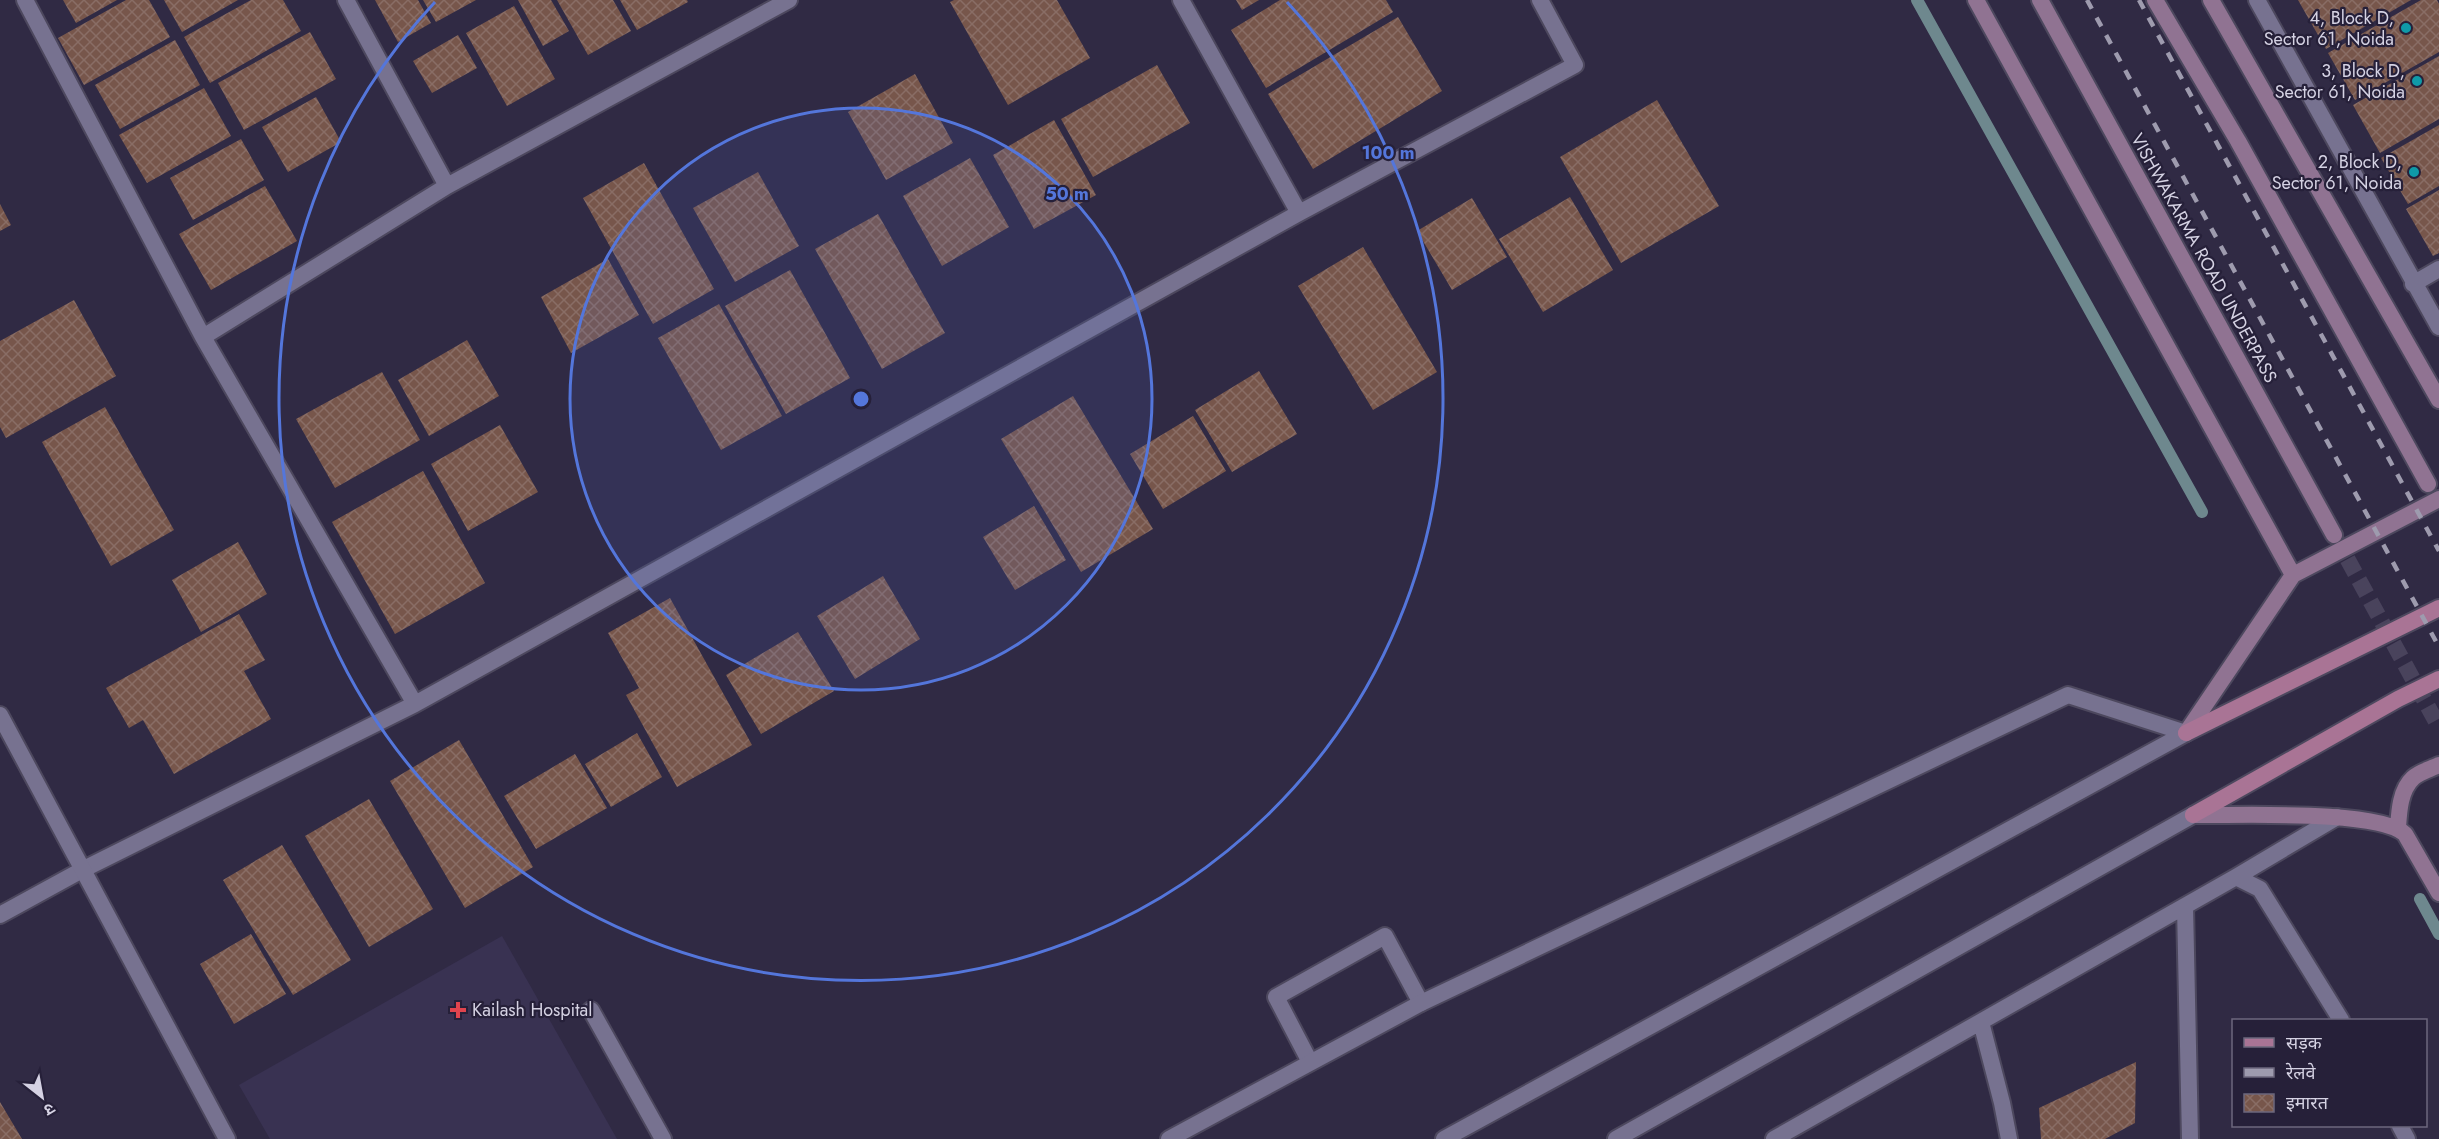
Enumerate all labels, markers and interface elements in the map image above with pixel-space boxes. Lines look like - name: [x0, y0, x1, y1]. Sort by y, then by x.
- place label: 4, Block D, Sector 61, Noida: [2264, 5, 2394, 52]
- marker: 4, Block D, Sector 61, Noida: [2399, 21, 2413, 35]
- place label: 3, Block D, Sector 61, Noida: [2275, 58, 2405, 105]
- marker: 3, Block D, Sector 61, Noida: [2410, 74, 2424, 88]
- street label: VISHWAKARMA ROAD UNDERPASS: [2124, 128, 2284, 388]
- text: 100 m: [1361, 140, 1415, 166]
- place label: 2, Block D, Sector 61, Noida: [2272, 149, 2402, 196]
- marker: 2, Block D, Sector 61, Noida: [2407, 165, 2421, 179]
- text: 50 m: [1045, 181, 1089, 207]
- centre of rings: [851, 389, 871, 409]
- place label: Kailash Hospital: [472, 997, 592, 1023]
- marker: Kailash Hospital: [449, 1001, 467, 1019]
- legend: [2232, 1019, 2427, 1127]
- text: सड़क: [2286, 1030, 2323, 1056]
- text: रेलवे: [2285, 1060, 2317, 1086]
- north arrow: [12, 1067, 72, 1127]
- text: इमारत: [2286, 1090, 2329, 1116]
- text: उ: [39, 1097, 59, 1122]

